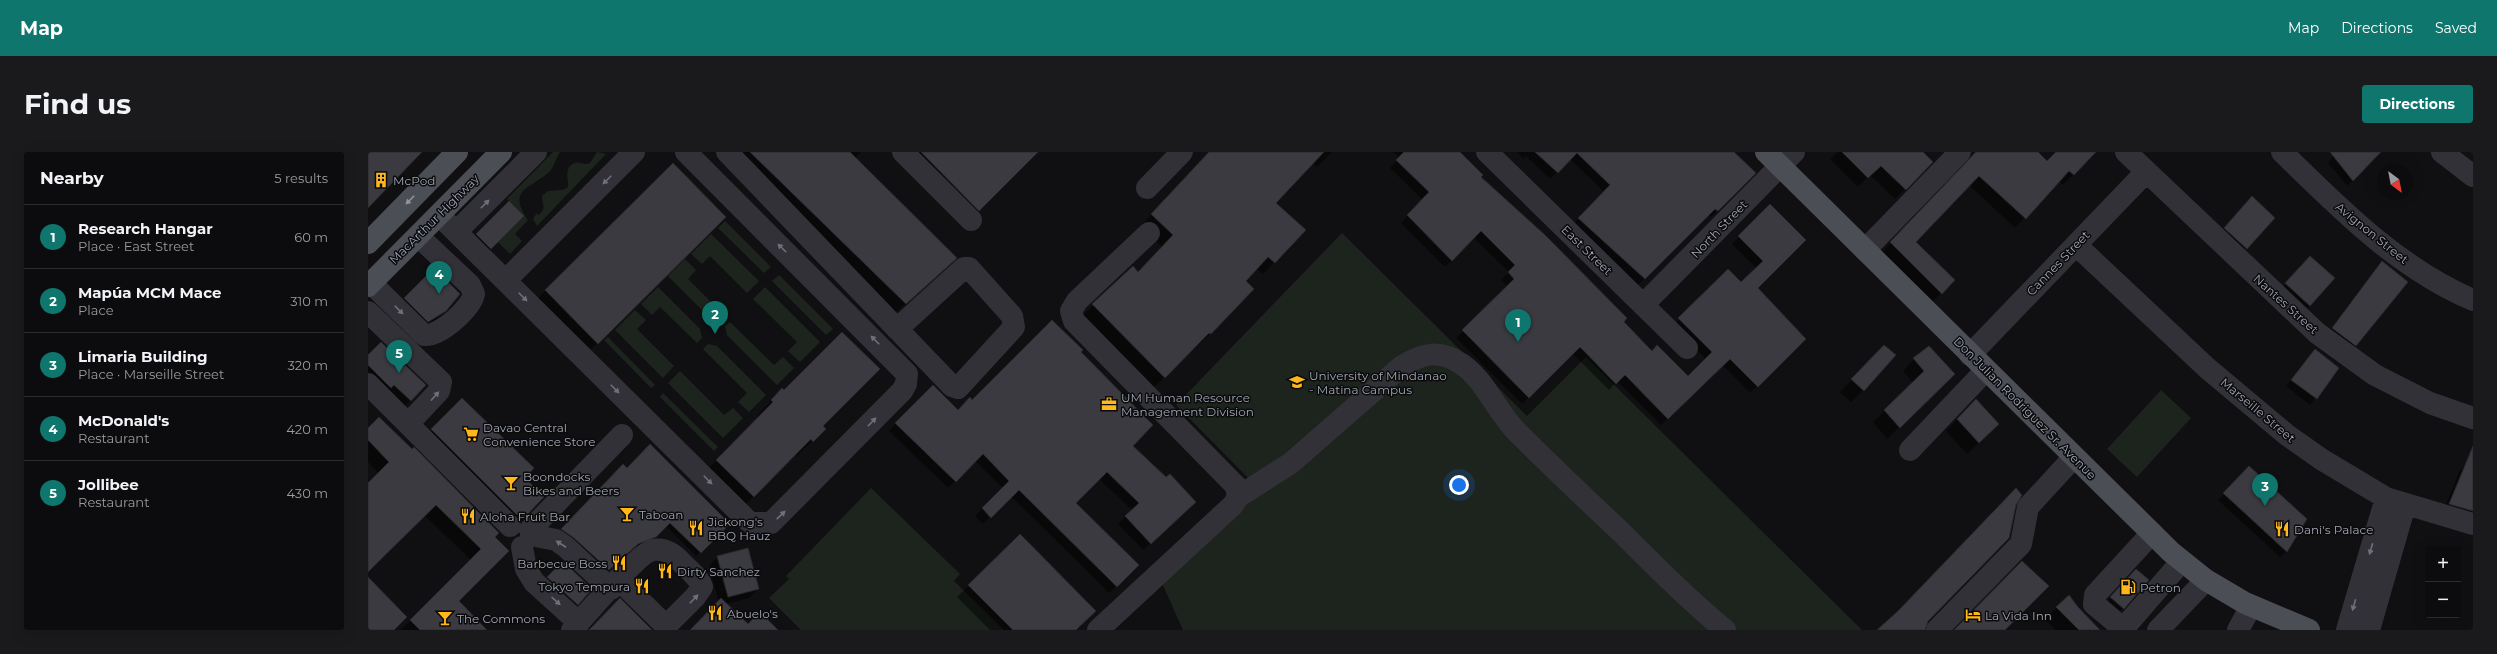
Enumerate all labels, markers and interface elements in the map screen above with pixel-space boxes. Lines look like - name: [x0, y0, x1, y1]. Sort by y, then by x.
- text: Map: [20, 17, 63, 40]
- text: Map: [2288, 19, 2319, 37]
- text: Directions: [2341, 19, 2413, 37]
- text: Saved: [2435, 19, 2477, 37]
- button: Directions: [2362, 85, 2473, 123]
- text: Find us: [24, 87, 131, 121]
- north arrow: [2377, 164, 2413, 200]
- text: Nearby: [40, 168, 104, 188]
- text: 5 results: [274, 170, 328, 186]
- building icon: McPod: [372, 171, 390, 189]
- street label: MacArthur Highway: [386, 171, 482, 267]
- place label: McPod: [393, 173, 435, 188]
- one-way arrow: [602, 175, 611, 185]
- one-way arrow: [405, 195, 415, 205]
- street label: North Street: [1688, 197, 1750, 261]
- one-way arrow: [480, 199, 490, 209]
- street label: Avignon Street: [2333, 199, 2412, 267]
- text: Research Hangar: [78, 219, 213, 238]
- street label: East Street: [1558, 222, 1616, 278]
- street label: Cannes Street: [2023, 227, 2093, 299]
- text: 1: [50, 229, 56, 245]
- text: 60 m: [294, 229, 328, 245]
- text: Place · East Street: [78, 238, 194, 254]
- one-way arrow: [777, 243, 787, 253]
- pin: 4: [426, 261, 452, 294]
- street label: Nantes Street: [2250, 271, 2322, 337]
- text: Mapúa MCM Mace: [78, 283, 221, 302]
- one-way arrow: [518, 292, 528, 302]
- text: 2: [49, 293, 57, 309]
- text: 310 m: [290, 293, 328, 309]
- pin: 2: [702, 301, 728, 334]
- text: Place: [78, 302, 114, 318]
- one-way arrow: [394, 305, 404, 315]
- pin: 1: [1505, 309, 1531, 342]
- street label: Don Julian Rodriguez Sr. Avenue: [1951, 334, 2099, 482]
- one-way arrow: [870, 335, 880, 345]
- pin: 5: [386, 340, 412, 373]
- text: Limaria Building: [78, 347, 208, 366]
- text: 3: [49, 357, 57, 373]
- text: 320 m: [288, 357, 328, 373]
- text: Place · Marseille Street: [78, 366, 224, 382]
- place label: University of Mindanao - Matina Campus: [1309, 368, 1447, 397]
- school or university icon: University of Mindanao - Matina Campus: [1288, 373, 1306, 391]
- street label: Marseille Street: [2218, 374, 2298, 446]
- one-way arrow: [610, 384, 620, 394]
- place label: UM Human Resource Management Division: [1121, 390, 1254, 419]
- one-way arrow: [430, 391, 439, 401]
- office icon: UM Human Resource Management Division: [1100, 395, 1118, 413]
- text: McDonald's: [78, 411, 169, 430]
- one-way arrow: [867, 417, 877, 427]
- place label: Davao Central Convenience Store: [483, 420, 596, 449]
- text: 4: [49, 421, 57, 437]
- text: 420 m: [286, 421, 328, 437]
- supermarket icon: Davao Central Convenience Store: [462, 425, 480, 443]
- text: Restaurant: [78, 430, 149, 446]
- place label: Boondocks Bikes and Beers: [523, 469, 619, 498]
- pin: 3: [2252, 473, 2278, 506]
- bar icon: Boondocks Bikes and Beers: [502, 474, 520, 492]
- text: Jollibee: [78, 475, 139, 494]
- your location: [1449, 475, 1469, 495]
- one-way arrow: [703, 476, 713, 485]
- text: 5: [49, 485, 57, 501]
- text: 430 m: [286, 485, 328, 501]
- text: Restaurant: [78, 494, 149, 510]
- bar icon: Taboan: [618, 505, 636, 523]
- restaurant icon: Aloha Fruit Bar: [459, 507, 477, 525]
- place label: Taboan: [639, 507, 683, 522]
- place label: Aloha Fruit Bar: [480, 509, 570, 524]
- one-way arrow: [776, 511, 785, 520]
- place label: Jickong's BBQ Hauz: [707, 514, 770, 543]
- restaurant icon: Jickong's BBQ Hauz: [687, 519, 705, 537]
- restaurant icon: Dani's Palace: [2273, 520, 2291, 538]
- place label: Dani's Palace: [2294, 522, 2373, 537]
- one-way arrow: [556, 540, 566, 548]
- one-way arrow: [2368, 543, 2374, 555]
- map controls: [2425, 546, 2461, 618]
- button: +: [2425, 546, 2461, 582]
- restaurant icon: Barbecue Boss: [610, 554, 628, 572]
- place label: Barbecue Boss: [517, 556, 607, 571]
- restaurant icon: Dirty Sanchez: [656, 562, 674, 580]
- place label: Dirty Sanchez: [677, 564, 760, 579]
- restaurant icon: Tokyo Tempura: [633, 577, 651, 595]
- fuel station icon: Petron: [2119, 578, 2137, 596]
- place label: Tokyo Tempura: [539, 579, 630, 594]
- place label: Petron: [2140, 580, 2181, 595]
- button: −: [2425, 582, 2461, 618]
- one-way arrow: [689, 594, 699, 604]
- one-way arrow: [550, 597, 561, 606]
- one-way arrow: [2351, 600, 2357, 612]
- restaurant icon: Abuelo's: [706, 604, 724, 622]
- place label: Abuelo's: [727, 606, 778, 621]
- hotel icon: La Vida Inn: [1964, 606, 1982, 624]
- place label: La Vida Inn: [1985, 608, 2052, 623]
- bar icon: The Commons: [436, 609, 454, 627]
- place label: The Commons: [457, 611, 545, 626]

